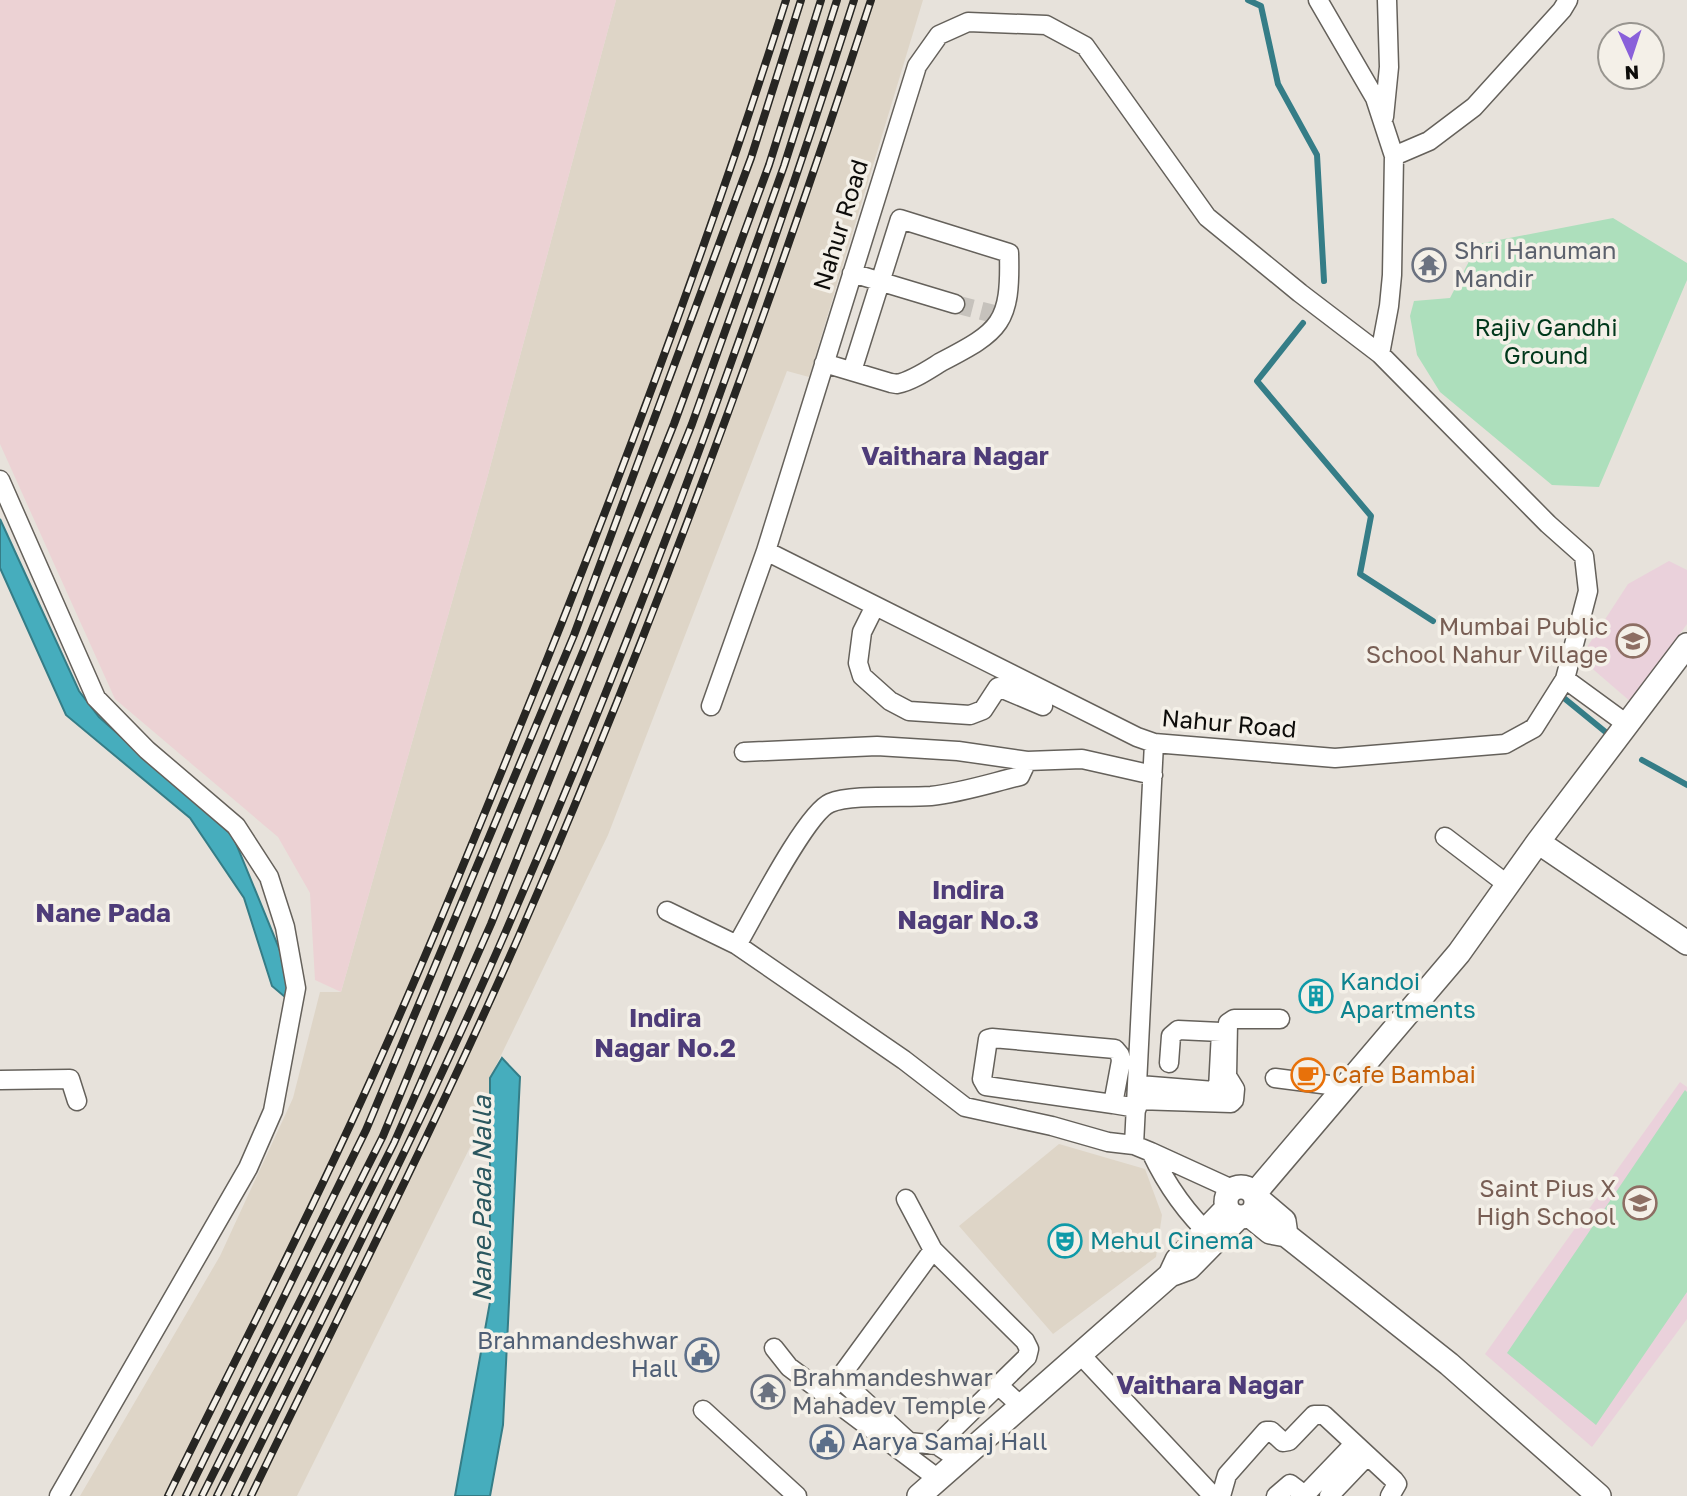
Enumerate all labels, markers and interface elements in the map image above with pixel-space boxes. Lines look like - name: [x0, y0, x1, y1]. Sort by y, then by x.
- north arrow: [1596, 21, 1666, 91]
- text: N: [1624, 62, 1640, 85]
- street label: Nahur Road: [806, 156, 873, 293]
- place label: Shri Hanuman Mandir: [1454, 235, 1617, 292]
- temple icon: Shri Hanuman Mandir: [1410, 246, 1448, 284]
- park label: Rajiv Gandhi Ground: [1474, 312, 1618, 369]
- district label: Vaithara Nagar: [861, 440, 1049, 471]
- place label: Mumbai Public School Nahur Village: [1366, 611, 1608, 668]
- school or university icon: Mumbai Public School Nahur Village: [1614, 622, 1652, 660]
- street label: Nahur Road: [1160, 702, 1298, 743]
- district label: Indira Nagar No.3: [897, 874, 1039, 935]
- district label: Nane Pada: [35, 897, 171, 928]
- place label: Kandoi Apartments: [1340, 966, 1476, 1023]
- building icon: Kandoi Apartments: [1297, 977, 1335, 1015]
- district label: Indira Nagar No.2: [594, 1002, 736, 1063]
- cafe icon: Cafe Bambai: [1289, 1056, 1327, 1094]
- place label: Cafe Bambai: [1332, 1059, 1476, 1088]
- water label: Nane Pada Nalla: [466, 1094, 497, 1302]
- place label: Saint Pius X High School: [1476, 1173, 1616, 1230]
- school or university icon: Saint Pius X High School: [1621, 1184, 1659, 1222]
- theatre icon: Mehul Cinema: [1046, 1222, 1084, 1260]
- place label: Mehul Cinema: [1090, 1225, 1254, 1254]
- place label: Brahmandeshwar Hall: [477, 1325, 678, 1382]
- public building icon: Brahmandeshwar Hall: [683, 1336, 721, 1374]
- place label: Brahmandeshwar Mahadev Temple: [792, 1362, 993, 1419]
- district label: Vaithara Nagar: [1116, 1369, 1304, 1400]
- temple icon: Brahmandeshwar Mahadev Temple: [749, 1373, 787, 1411]
- public building icon: Aarya Samaj Hall: [808, 1423, 846, 1461]
- place label: Aarya Samaj Hall: [852, 1426, 1047, 1455]

